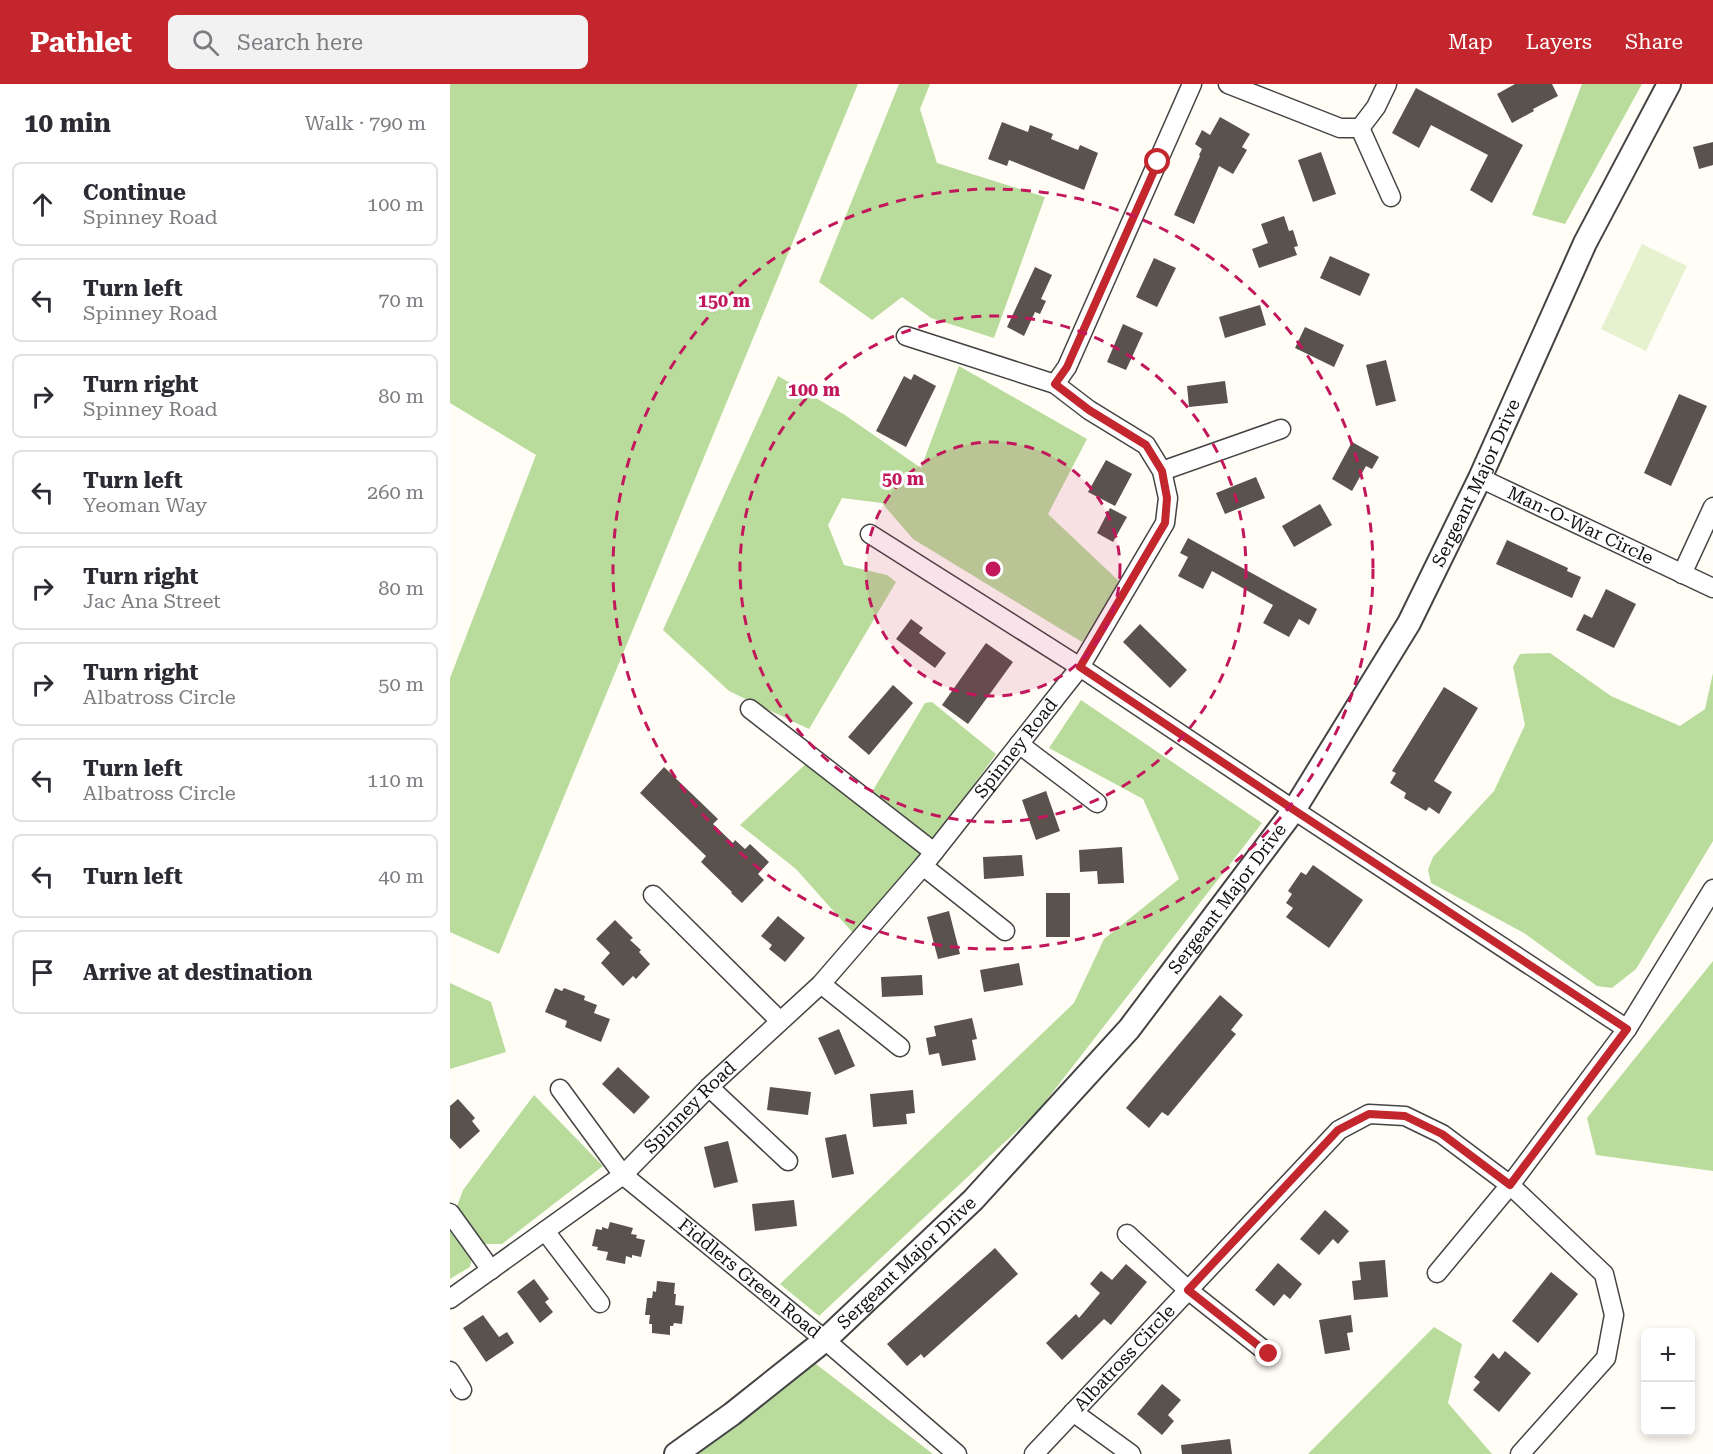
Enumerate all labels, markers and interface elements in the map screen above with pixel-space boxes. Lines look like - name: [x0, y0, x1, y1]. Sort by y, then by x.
- search box: [168, 15, 588, 69]
- text: Pathlet: [30, 26, 132, 59]
- icon: search: [189, 26, 222, 59]
- text: Search here: [237, 30, 363, 55]
- text: Map: [1448, 30, 1493, 54]
- text: Layers: [1526, 30, 1592, 54]
- text: Share: [1625, 30, 1683, 54]
- text: 10 min: [24, 108, 111, 138]
- text: Walk · 790 m: [305, 111, 426, 135]
- route start: [1144, 148, 1170, 174]
- text: Continue: [83, 180, 186, 205]
- icon: ahead: [26, 188, 59, 221]
- text: 100 m: [367, 192, 424, 216]
- text: Spinney Road: [83, 205, 218, 229]
- text: Turn left: [83, 276, 183, 301]
- icon: left: [26, 284, 59, 317]
- text: 70 m: [378, 288, 424, 312]
- text: 150 m: [698, 290, 751, 311]
- text: Spinney Road: [83, 301, 218, 325]
- text: Turn right: [83, 372, 198, 397]
- text: 100 m: [788, 379, 841, 400]
- icon: right: [26, 380, 59, 413]
- text: 80 m: [378, 384, 424, 408]
- street label: Sergeant Major Drive: [1427, 395, 1524, 570]
- text: Spinney Road: [83, 397, 218, 421]
- text: Turn left: [83, 468, 183, 493]
- text: 50 m: [882, 468, 925, 489]
- icon: left: [26, 476, 59, 509]
- text: 260 m: [367, 480, 424, 504]
- street label: Man-O-War Circle: [1504, 482, 1657, 568]
- text: Yeoman Way: [83, 493, 207, 517]
- centre of rings: [983, 559, 1003, 579]
- text: Turn right: [83, 564, 198, 589]
- icon: right: [26, 572, 59, 605]
- text: 80 m: [378, 576, 424, 600]
- text: Jac Ana Street: [83, 589, 221, 613]
- text: Turn right: [83, 660, 198, 685]
- icon: right: [26, 668, 59, 701]
- text: 50 m: [378, 672, 424, 696]
- text: Albatross Circle: [83, 685, 236, 709]
- street label: Spinney Road: [970, 694, 1062, 802]
- text: Turn left: [83, 756, 183, 781]
- icon: left: [26, 764, 59, 797]
- text: 110 m: [367, 768, 424, 792]
- text: Albatross Circle: [83, 781, 236, 805]
- street label: Sergeant Major Drive: [1163, 819, 1290, 978]
- icon: left: [26, 860, 59, 893]
- text: Turn left: [83, 864, 183, 889]
- text: 40 m: [378, 864, 424, 888]
- icon: arrive: [26, 956, 59, 989]
- text: Arrive at destination: [83, 960, 312, 985]
- street label: Spinney Road: [639, 1056, 740, 1157]
- street label: Sergeant Major Drive: [833, 1192, 980, 1333]
- street label: Fiddlers Green Road: [675, 1214, 826, 1342]
- street label: Albatross Circle: [1069, 1300, 1179, 1415]
- map controls: [1641, 1328, 1695, 1436]
- button: +: [1641, 1328, 1695, 1382]
- route end: [1255, 1340, 1281, 1366]
- button: −: [1641, 1382, 1695, 1436]

